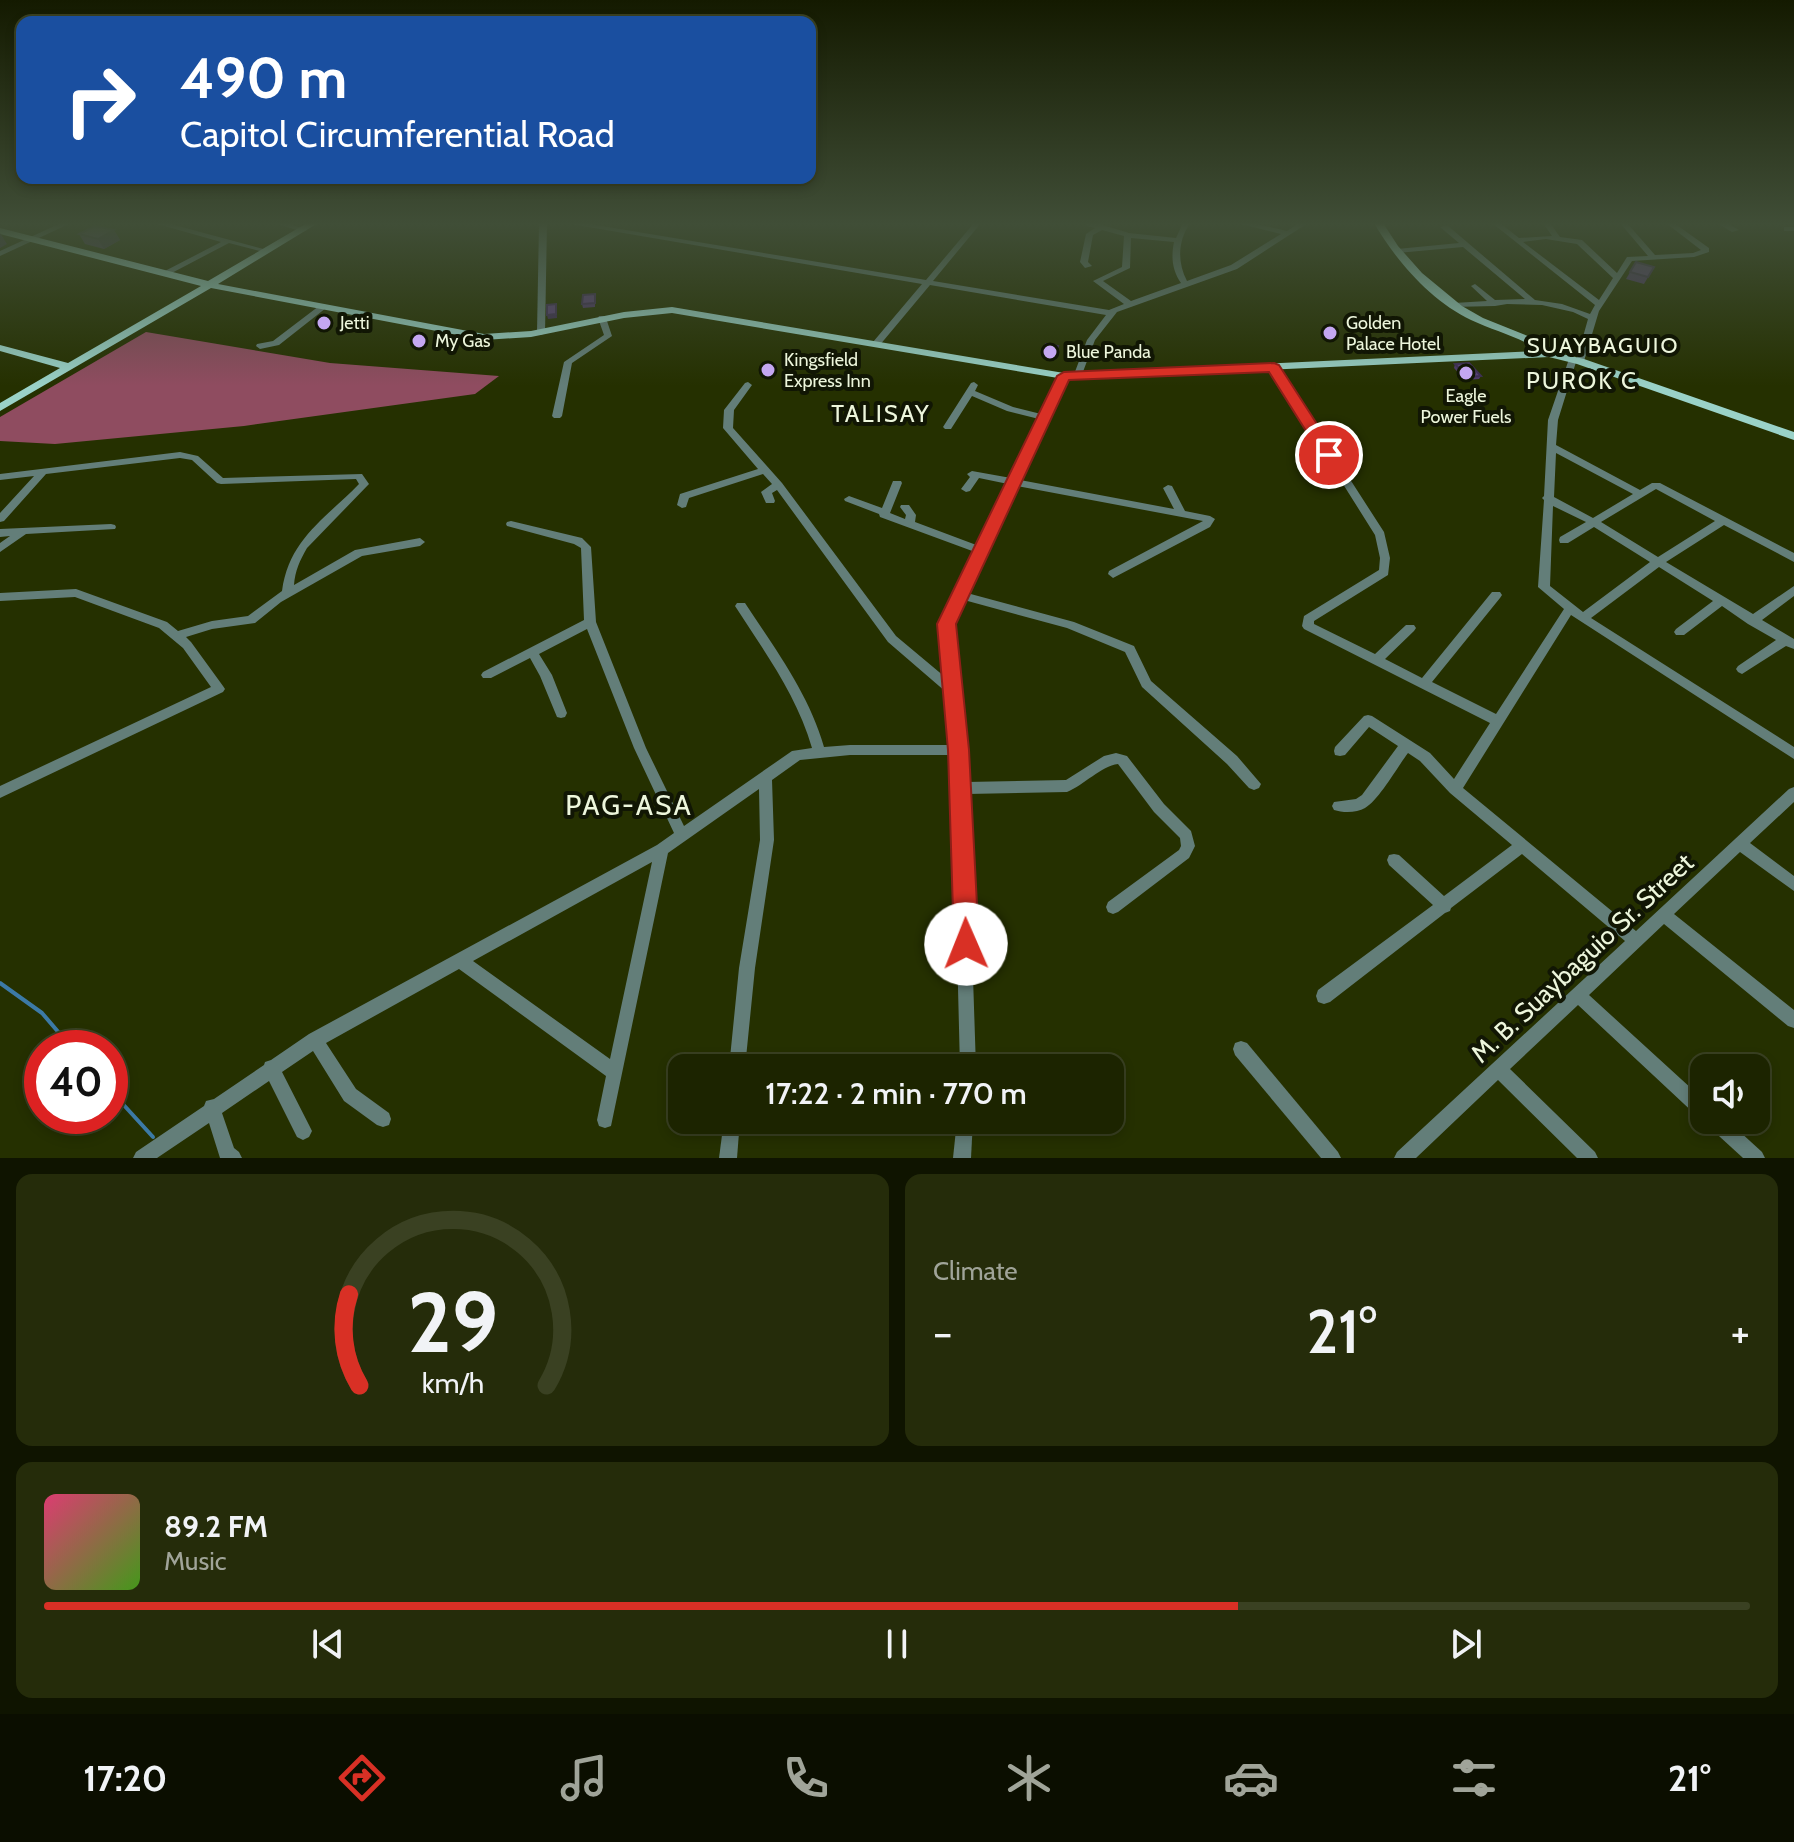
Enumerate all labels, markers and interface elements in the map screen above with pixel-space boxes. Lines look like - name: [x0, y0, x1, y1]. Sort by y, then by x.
- text: 490 m: [180, 44, 347, 112]
- icon: right: [48, 48, 152, 152]
- text: Capitol Circumferential Road: [180, 112, 615, 156]
- place label: Jetti: [339, 312, 370, 334]
- place label: Golden Palace Hotel: [1346, 312, 1441, 355]
- marker: Jetti: [315, 314, 333, 332]
- marker: Golden Palace Hotel: [1321, 324, 1339, 342]
- place label: My Gas: [435, 330, 491, 352]
- marker: My Gas: [410, 332, 428, 350]
- district label: SUAYBAGUIO: [1527, 332, 1679, 359]
- place label: Blue Panda: [1066, 341, 1151, 363]
- marker: Blue Panda: [1041, 343, 1059, 361]
- place label: Kingsfield Express Inn: [784, 349, 871, 392]
- marker: Kingsfield Express Inn: [759, 361, 777, 379]
- marker: Eagle Power Fuels: [1457, 364, 1475, 382]
- district label: PUROK C: [1526, 366, 1638, 395]
- place label: Eagle Power Fuels: [1421, 385, 1511, 428]
- district label: TALISAY: [831, 399, 931, 428]
- pin: [1295, 421, 1363, 489]
- icon: arrive: [1307, 433, 1351, 477]
- district label: PAG-ASA: [565, 788, 693, 822]
- street label: M. B. Suaybaguio Sr. Street: [1464, 846, 1700, 1069]
- position arrow: [924, 902, 1008, 986]
- speed limit sign: 40: [24, 1030, 128, 1134]
- map controls: [1690, 1054, 1770, 1134]
- button: sound: [1690, 1054, 1770, 1134]
- text: 17:22 · 2 min · 770 m: [765, 1075, 1027, 1112]
- text: Climate: [933, 1255, 1018, 1287]
- text: 29: [407, 1272, 498, 1373]
- text: 21°: [1306, 1295, 1377, 1368]
- text: −: [933, 1306, 952, 1359]
- text: +: [1731, 1306, 1750, 1359]
- text: km/h: [421, 1365, 484, 1400]
- text: 89.2 FM: [164, 1508, 268, 1545]
- text: Music: [164, 1545, 227, 1577]
- icon: previous: [306, 1622, 350, 1666]
- icon: pause: [875, 1622, 919, 1666]
- icon: next: [1444, 1622, 1488, 1666]
- icon: directions: [334, 1750, 390, 1806]
- icon: music: [556, 1750, 612, 1806]
- icon: phone: [778, 1750, 834, 1806]
- icon: climate: [1001, 1750, 1057, 1806]
- icon: car: [1223, 1750, 1279, 1806]
- icon: filters: [1446, 1750, 1502, 1806]
- text: 17:20: [83, 1756, 167, 1800]
- text: 21°: [1668, 1756, 1711, 1800]

